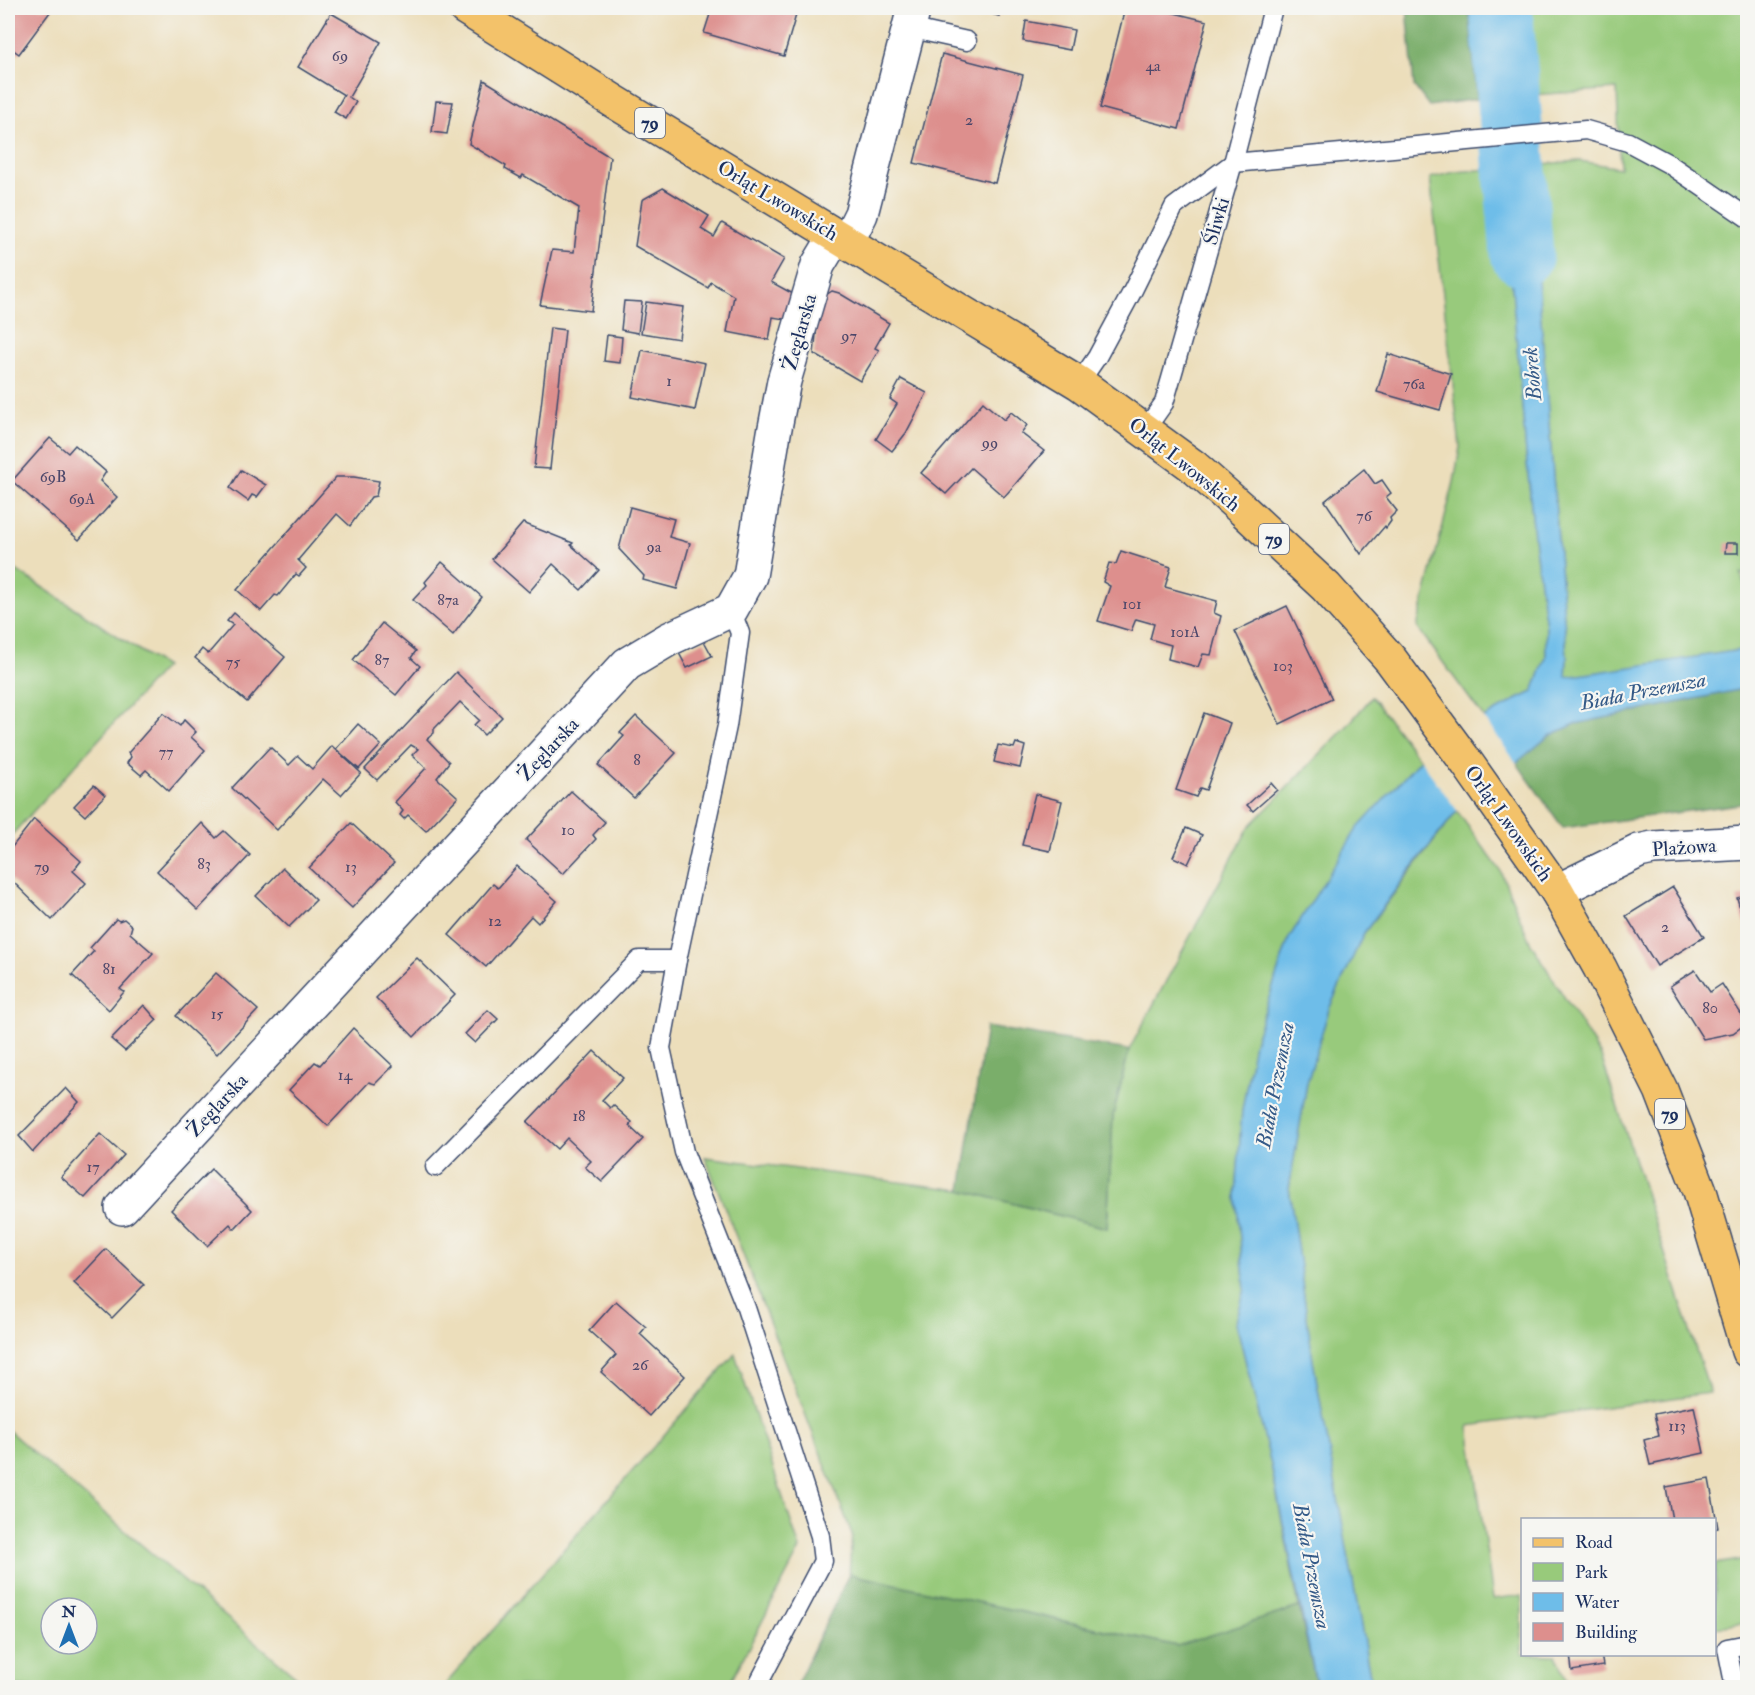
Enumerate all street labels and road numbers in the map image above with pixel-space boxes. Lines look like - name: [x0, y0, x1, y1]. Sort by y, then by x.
- road number: 79: [635, 108, 665, 138]
- street label: Orląt Lwowskich: [713, 155, 843, 247]
- street label: Śliwki: [1197, 194, 1235, 248]
- street label: Żeglarska: [776, 290, 823, 373]
- street label: Orląt Lwowskich: [1124, 412, 1246, 517]
- road number: 79: [1259, 524, 1289, 554]
- street label: Żeglarska: [512, 711, 585, 787]
- street label: Orląt Lwowskich: [1459, 760, 1558, 887]
- street label: Plażowa: [1651, 833, 1718, 862]
- street label: Żeglarska: [181, 1067, 254, 1143]
- road number: 79: [1655, 1099, 1685, 1129]

